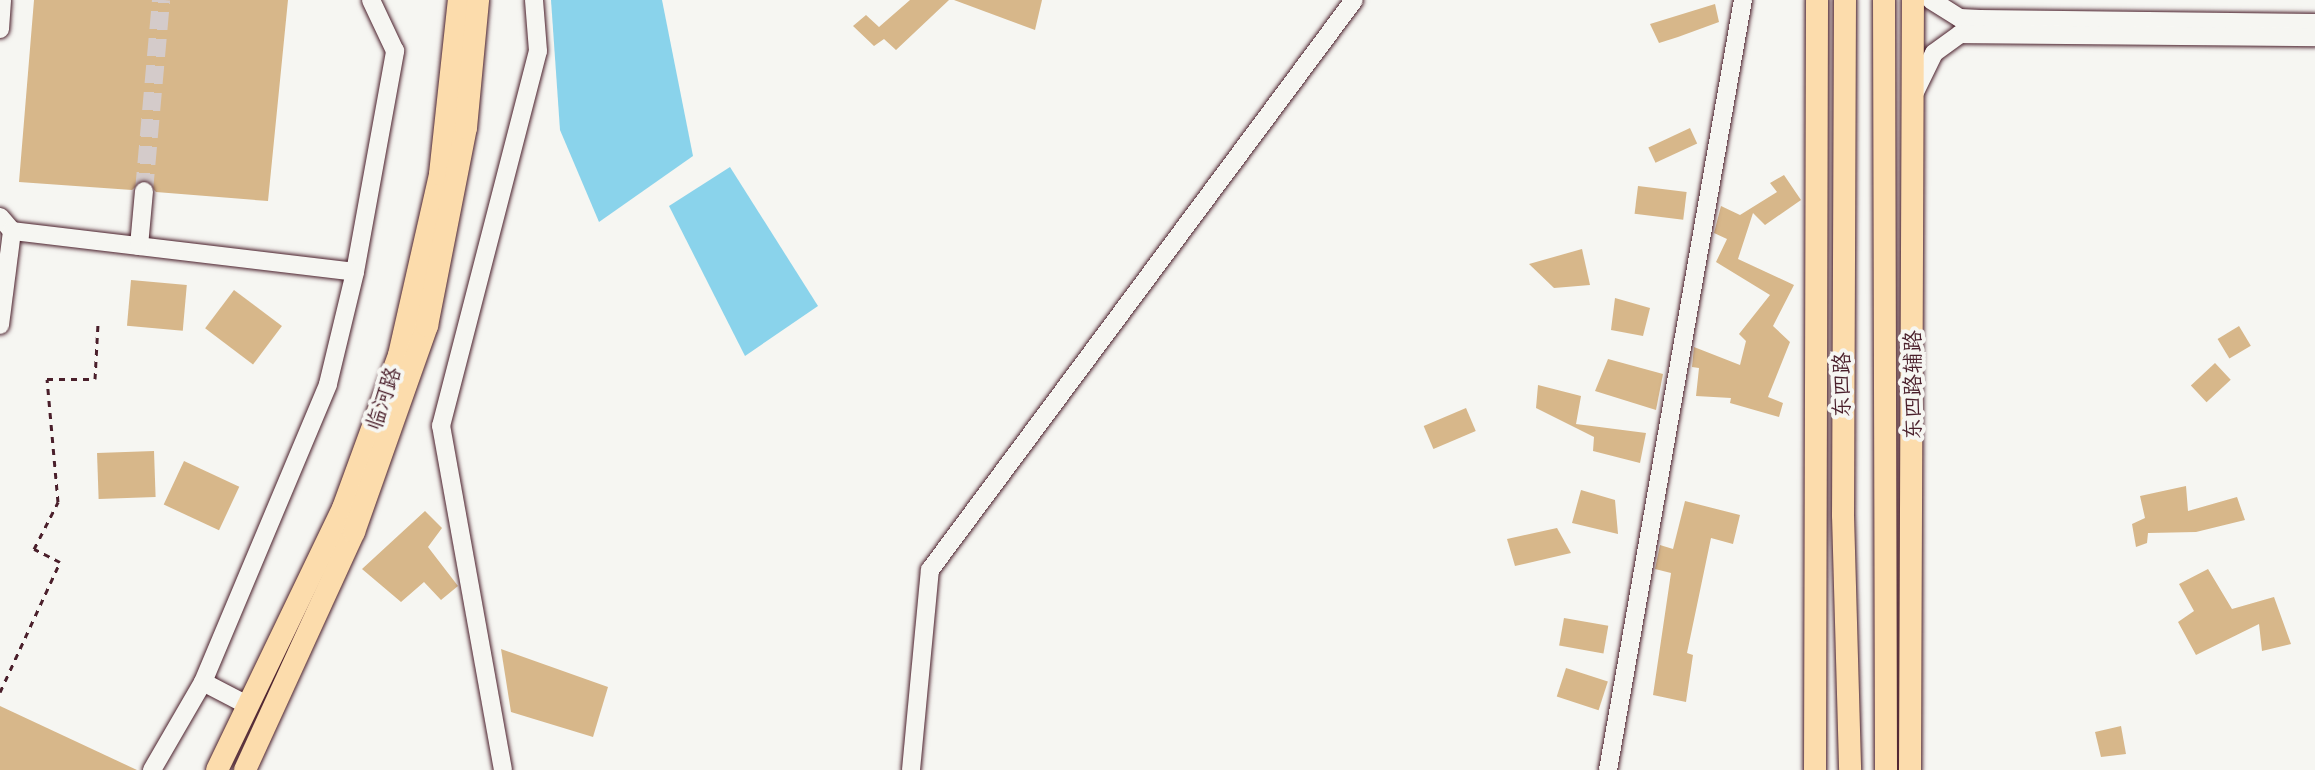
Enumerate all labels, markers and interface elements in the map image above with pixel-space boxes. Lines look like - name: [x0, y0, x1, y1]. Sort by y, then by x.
- street label: 东四路辅路: [1901, 330, 1927, 440]
- street label: 东四路: [1830, 352, 1856, 418]
- street label: 临河路: [361, 364, 407, 434]

